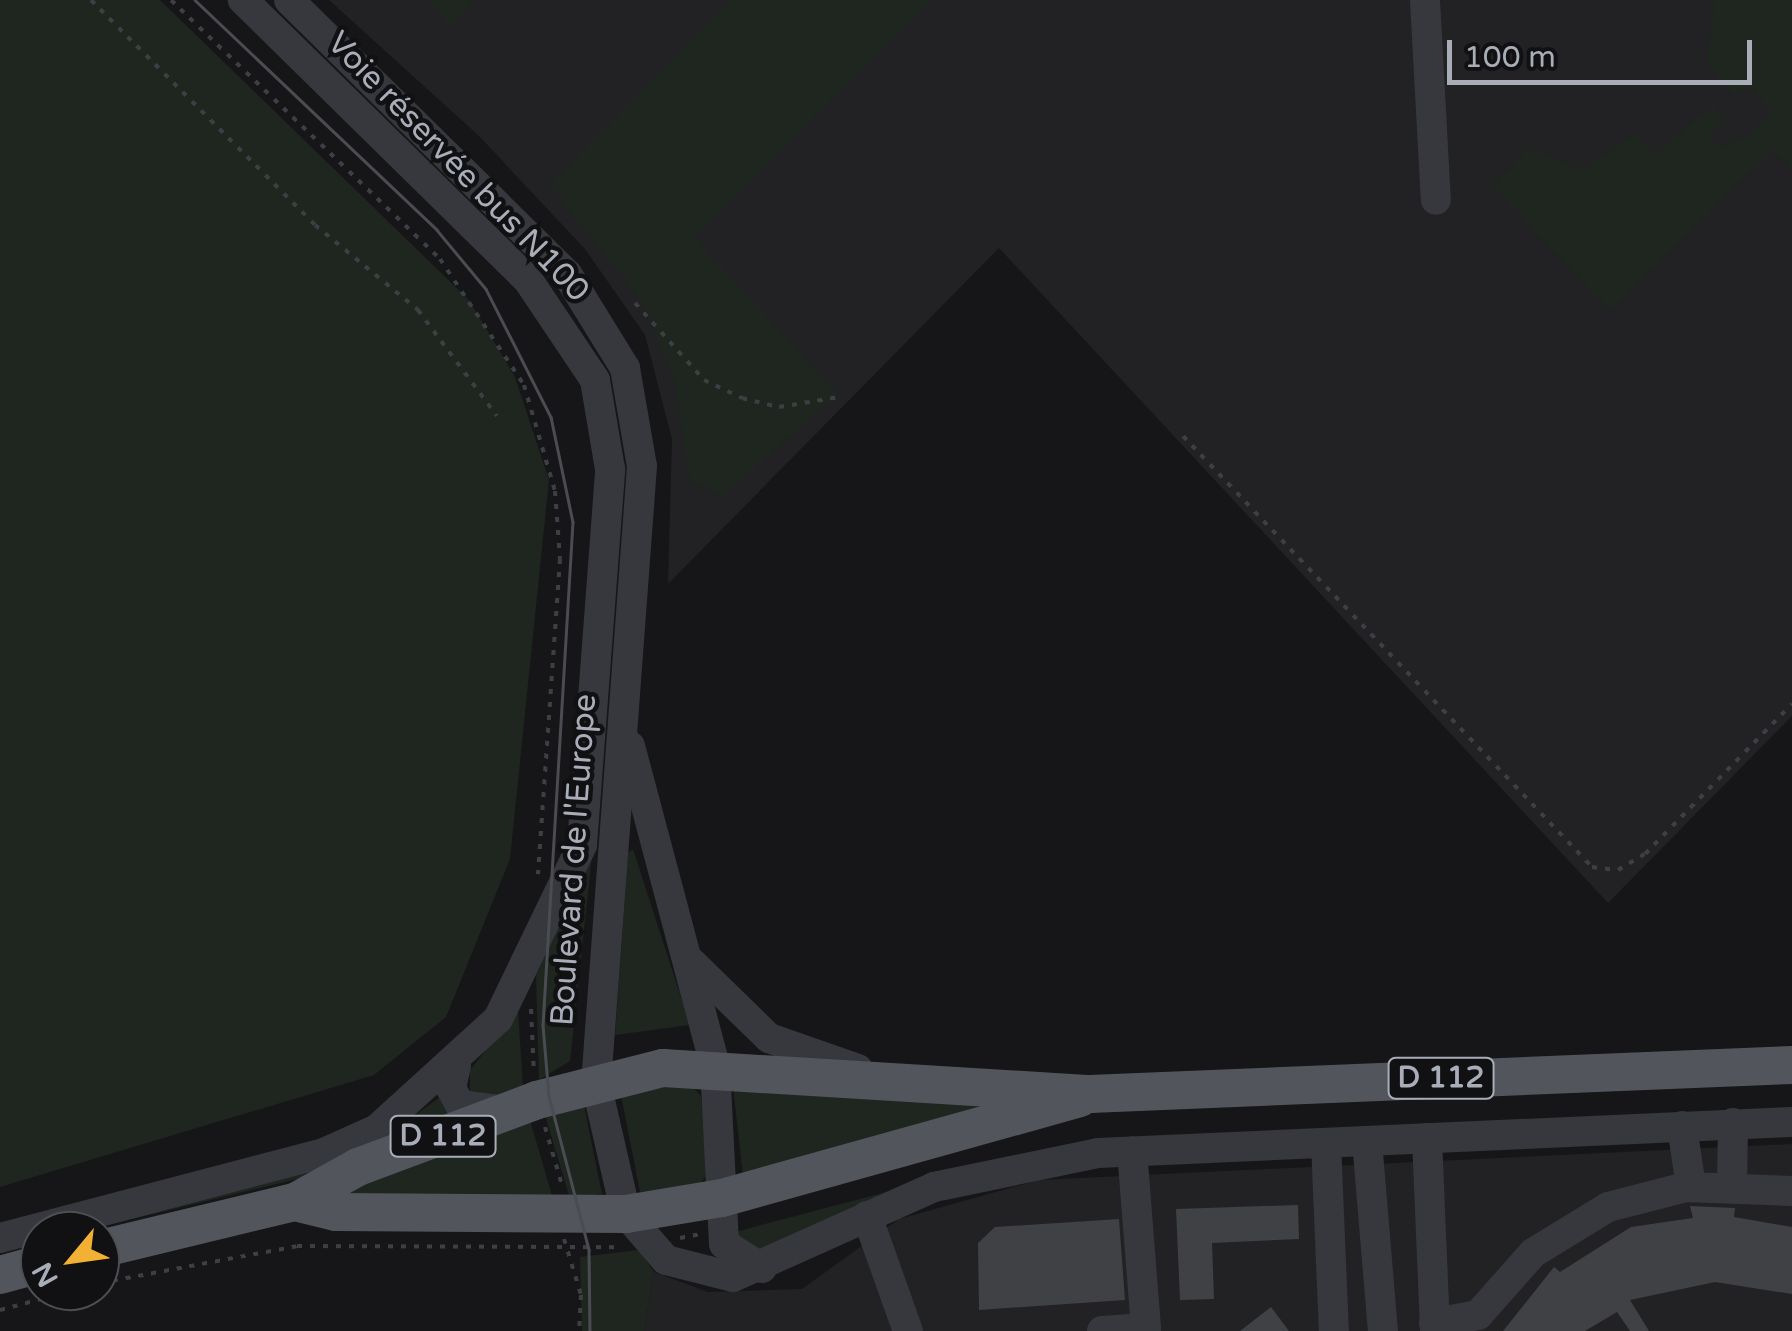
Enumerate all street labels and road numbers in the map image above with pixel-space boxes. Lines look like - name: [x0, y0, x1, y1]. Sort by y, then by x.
- street label: Voie réservée bus N100: [319, 24, 597, 310]
- street label: Boulevard de l'Europe: [543, 693, 605, 1027]
- road number: D 112: [1386, 1053, 1496, 1103]
- road number: D 112: [388, 1111, 498, 1161]

